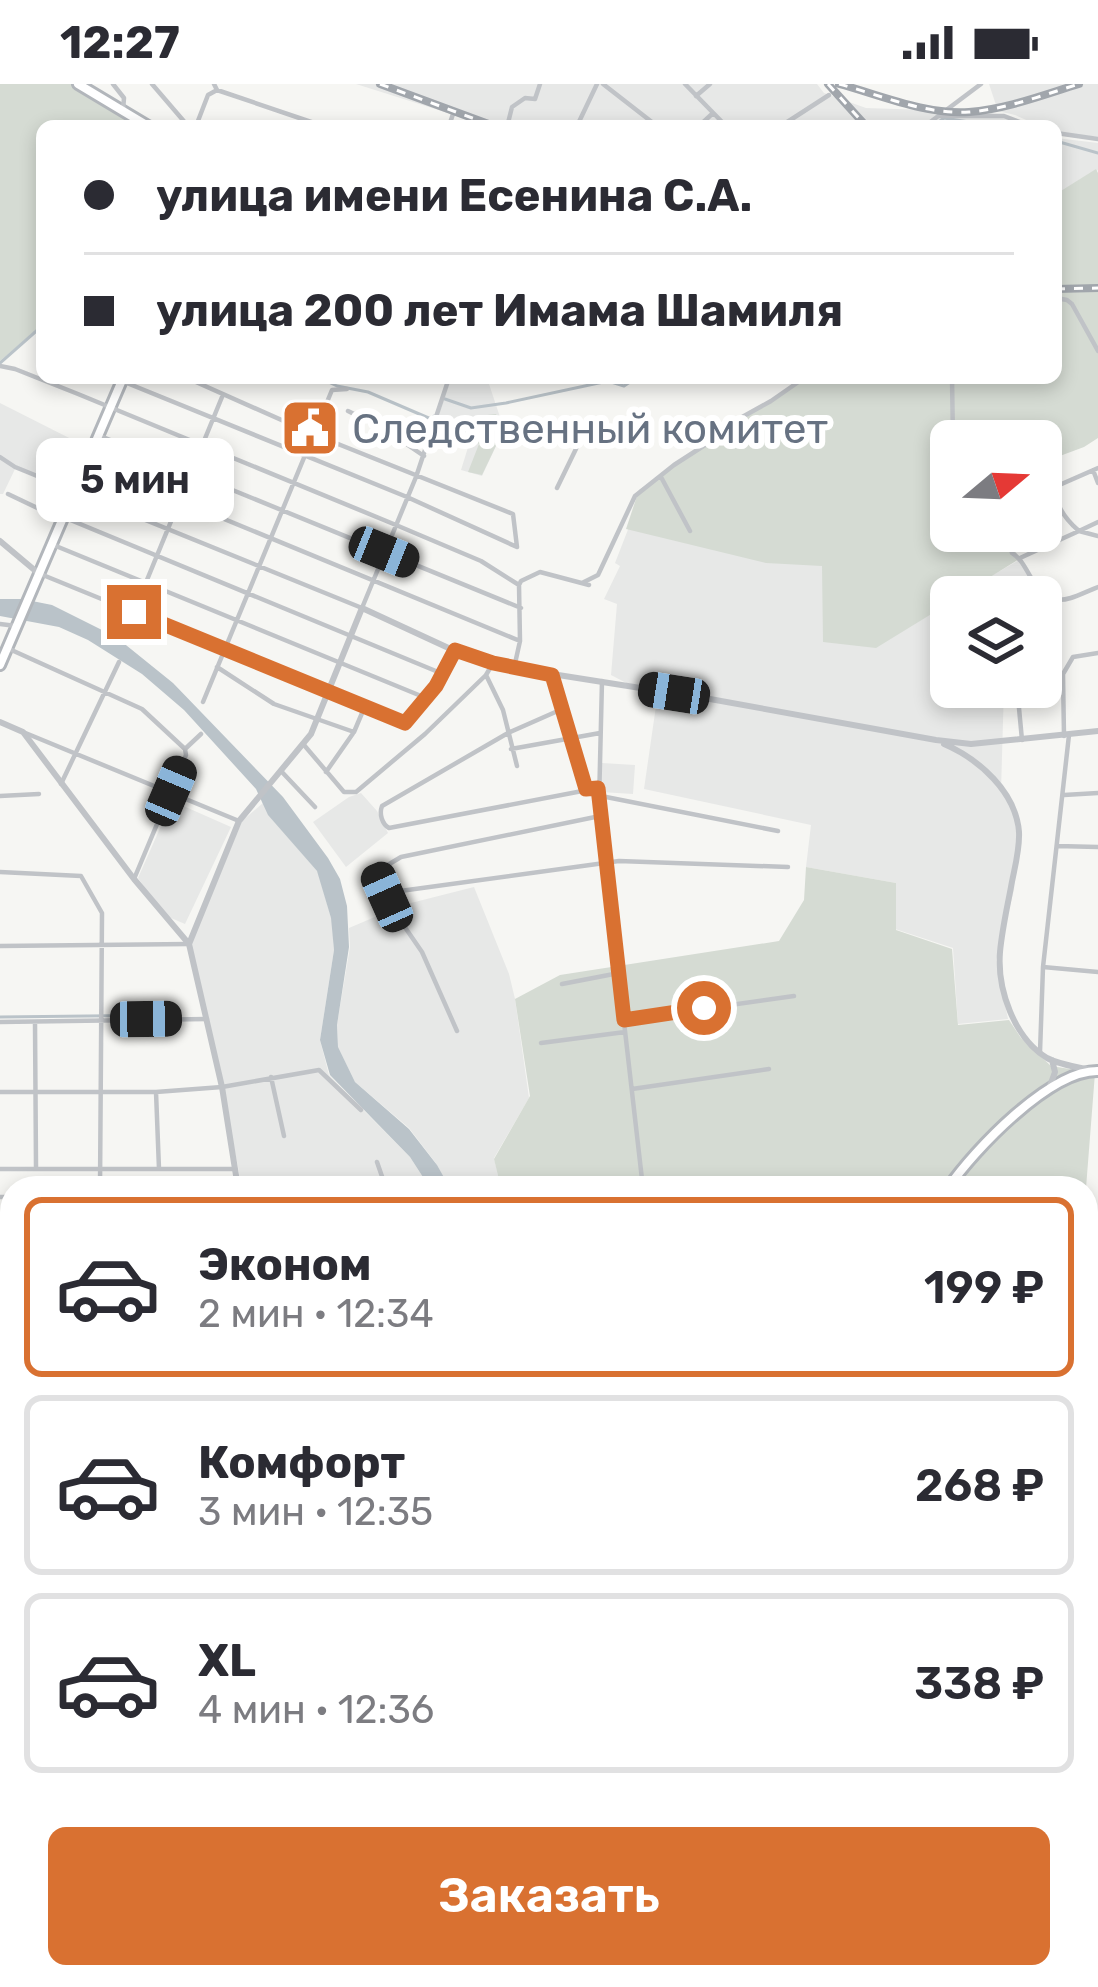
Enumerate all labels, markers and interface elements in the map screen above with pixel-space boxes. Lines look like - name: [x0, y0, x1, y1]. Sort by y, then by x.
- text: 12:27: [60, 16, 180, 69]
- text: улица имени Есенина С.А.: [156, 169, 752, 222]
- text: улица 200 лет Имама Шамиля: [156, 284, 843, 337]
- public building icon: Следственный комитет: [279, 397, 341, 459]
- place label: Следственный комитет: [352, 404, 828, 454]
- north arrow: [930, 420, 1062, 552]
- map controls: [930, 420, 1062, 708]
- callout: 5 мин: [35, 438, 233, 522]
- text: 5 мин: [80, 457, 190, 503]
- car: [344, 522, 424, 582]
- button: layers: [930, 576, 1062, 708]
- route end: [107, 585, 161, 639]
- car: [636, 670, 712, 716]
- car: [140, 751, 202, 831]
- car: [356, 857, 418, 937]
- route start: [677, 981, 731, 1035]
- car: [110, 1000, 182, 1038]
- icon: car: [54, 1233, 162, 1341]
- text: Эконом: [198, 1238, 372, 1291]
- text: 199 ₽: [924, 1261, 1044, 1314]
- text: 2 мин · 12:34: [198, 1291, 434, 1337]
- icon: car: [54, 1431, 162, 1539]
- text: Комфорт: [198, 1436, 405, 1489]
- text: 268 ₽: [915, 1459, 1044, 1512]
- text: 3 мин · 12:35: [198, 1489, 433, 1535]
- icon: car: [54, 1629, 162, 1737]
- text: XL: [198, 1634, 256, 1687]
- text: 338 ₽: [914, 1657, 1044, 1710]
- text: 4 мин · 12:36: [198, 1687, 434, 1733]
- button: Заказать: [48, 1827, 1050, 1965]

